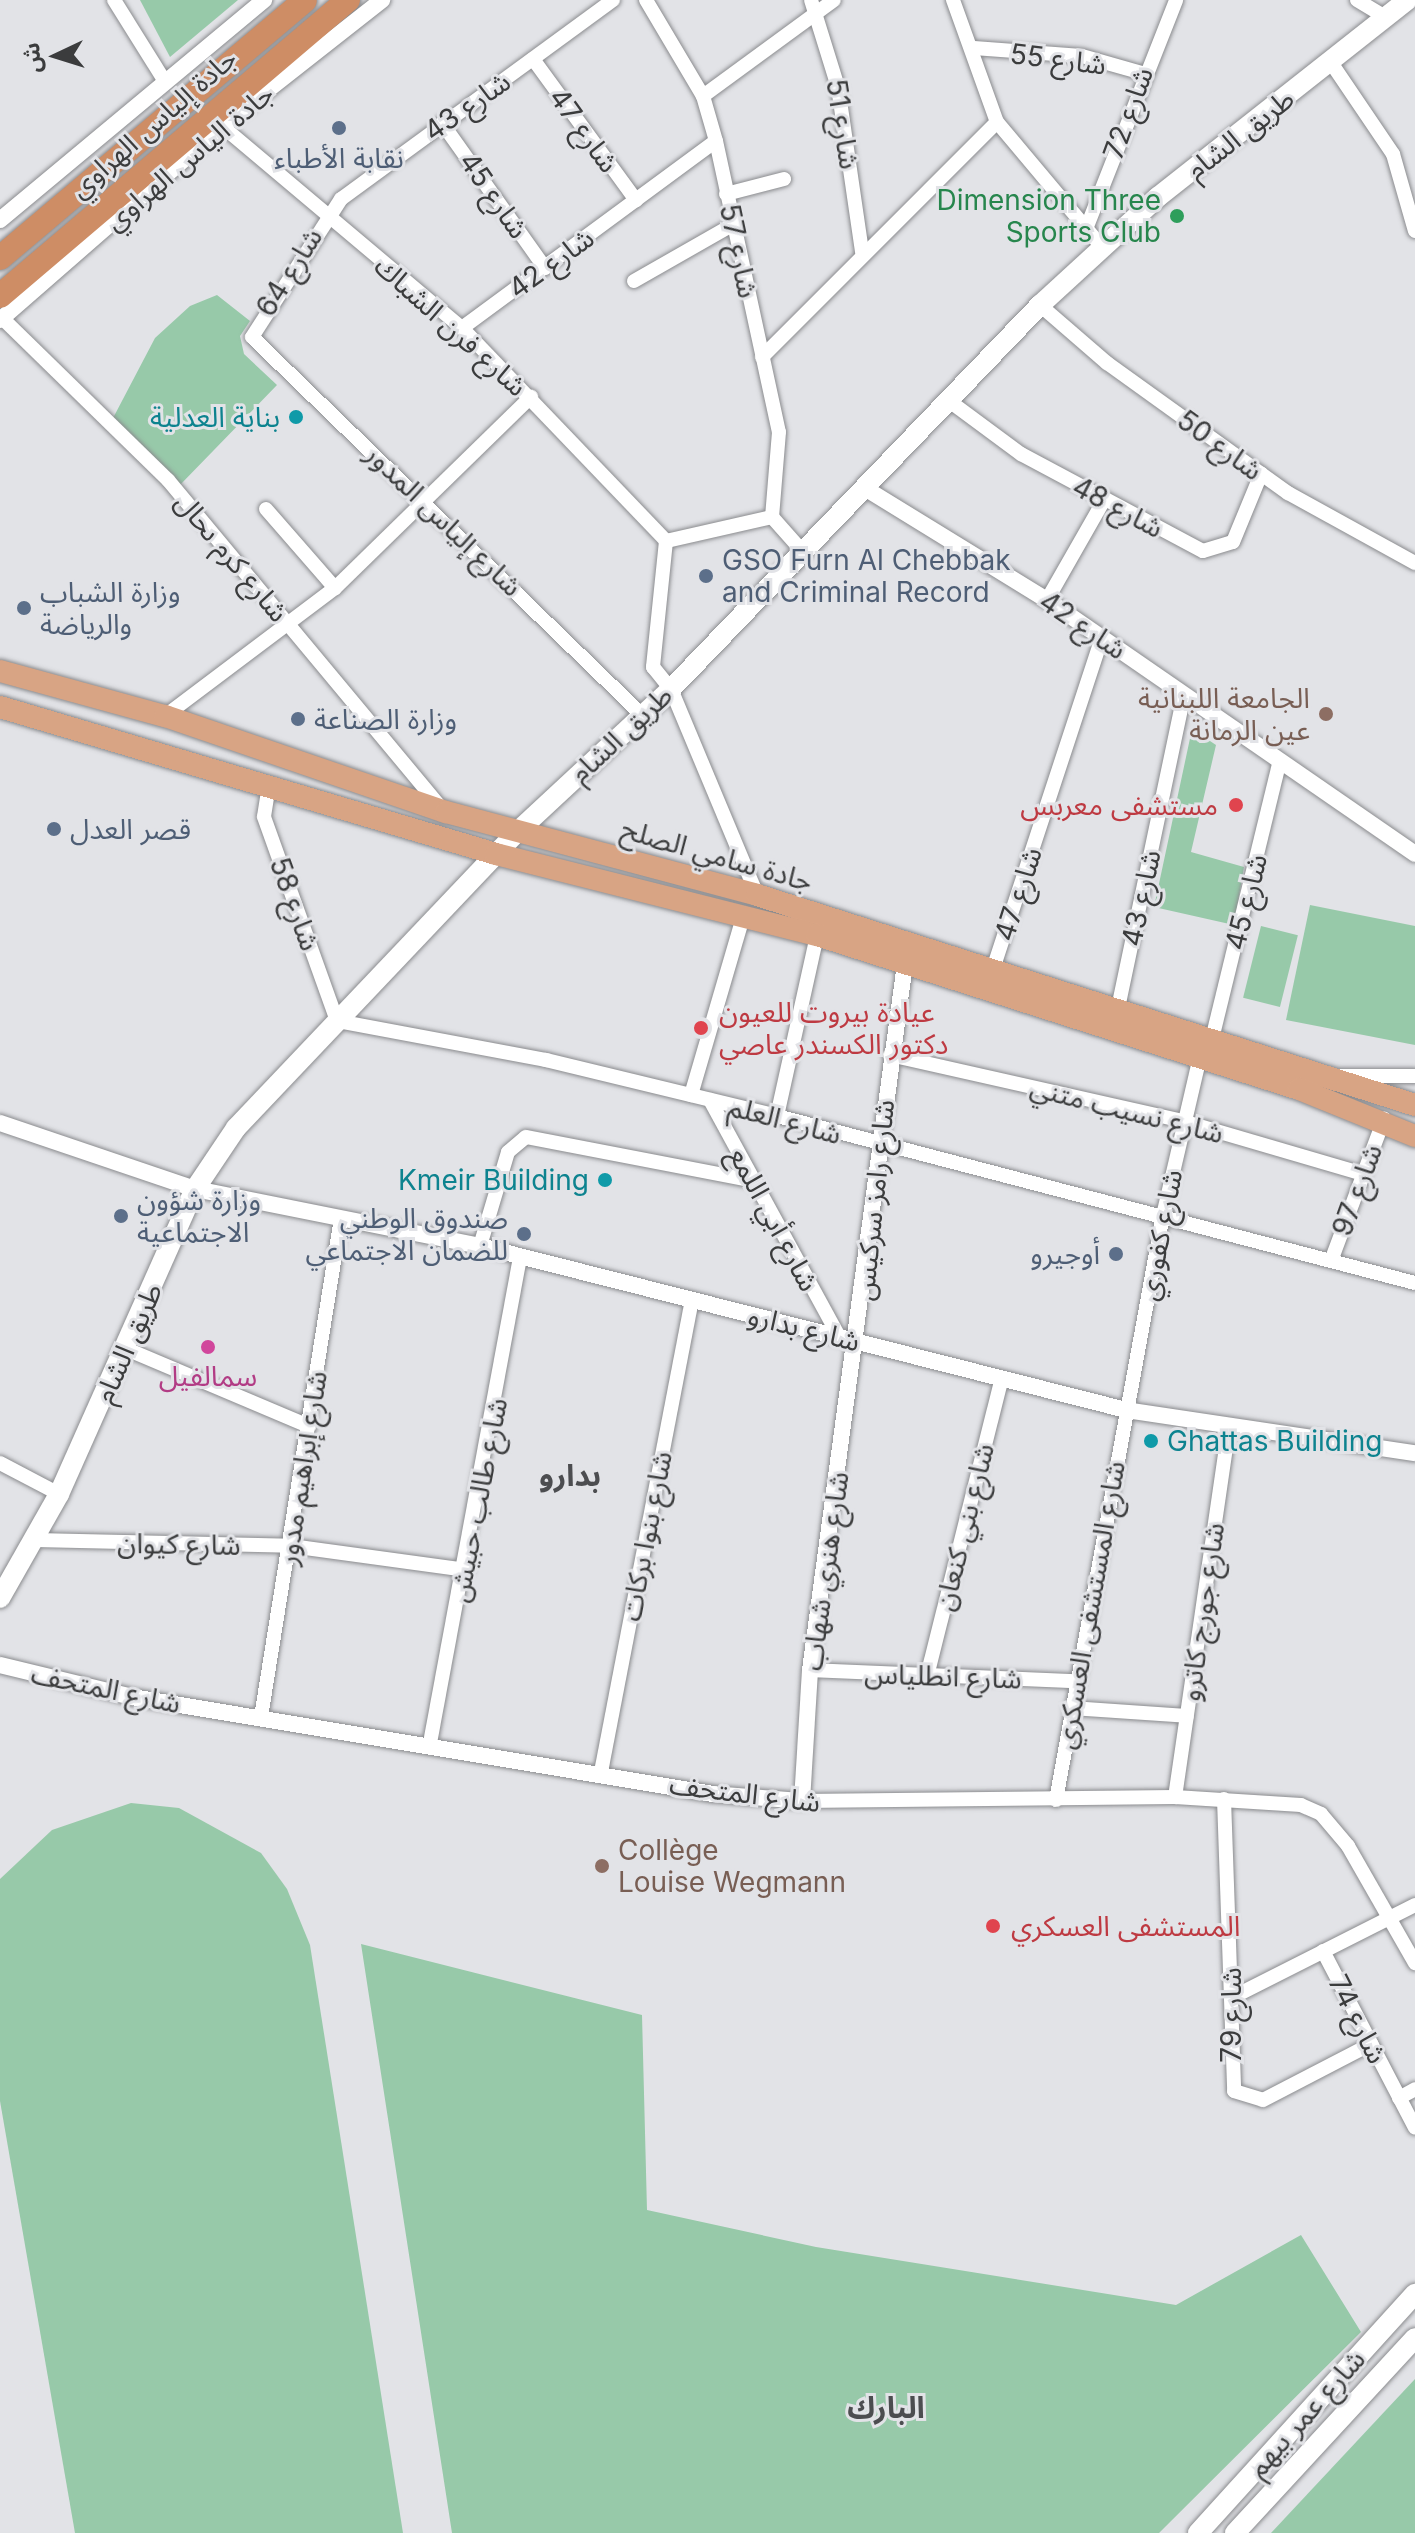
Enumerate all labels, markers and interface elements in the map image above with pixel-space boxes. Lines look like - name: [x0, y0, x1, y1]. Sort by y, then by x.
- north arrow: [16, 16, 96, 96]
- street label: شارع 55: [1008, 36, 1108, 82]
- street label: جادة إلياس الهراوي: [63, 41, 243, 205]
- text: ش: [18, 42, 46, 74]
- street label: شارع 72: [1096, 62, 1160, 164]
- street label: شارع 43: [417, 64, 517, 148]
- street label: جادة الياس الهراوي: [98, 76, 280, 238]
- street label: شارع 51: [819, 77, 867, 171]
- street label: شارع 47: [542, 81, 626, 179]
- street label: طريق الشام: [1179, 82, 1301, 186]
- marker: نقابة الأطباء: [330, 119, 348, 137]
- place label: نقابة الأطباء: [274, 141, 404, 175]
- street label: شارع 45: [452, 145, 536, 245]
- place label: Dimension Three Sports Club: [936, 183, 1161, 249]
- street label: شارع 57: [713, 201, 765, 301]
- marker: Dimension Three Sports Club: [1168, 207, 1186, 225]
- street label: شارع 42: [502, 221, 600, 305]
- street label: شارع 64: [249, 222, 329, 322]
- street label: شارع فرن الشباك: [368, 249, 534, 403]
- place label: بناية العدلية: [150, 400, 280, 434]
- street label: شارع 50: [1171, 403, 1269, 487]
- marker: بناية العدلية: [287, 408, 305, 426]
- street label: شارع إلياس المدور: [359, 437, 529, 603]
- street label: شارع 48: [1067, 469, 1169, 545]
- street label: شارع كرم ىحال: [168, 486, 296, 628]
- place label: GSO Furn Al Chebbak and Criminal Record: [722, 543, 1011, 609]
- marker: GSO Furn Al Chebbak and Criminal Record: [697, 567, 715, 585]
- place label: وزارة الشباب والرياضة: [40, 575, 180, 641]
- street label: شارع 42: [1033, 584, 1133, 666]
- marker: وزارة الشباب والرياضة: [15, 599, 33, 617]
- street label: طريق الشام: [563, 678, 679, 790]
- place label: الجامعة اللبنانية عين الرمانة: [1138, 681, 1310, 747]
- place label: وزارة الصناعة: [314, 702, 457, 736]
- marker: الجامعة اللبنانية عين الرمانة: [1317, 705, 1335, 723]
- marker: وزارة الصناعة: [289, 710, 307, 728]
- place label: مستشفى معربس: [1020, 788, 1218, 822]
- marker: مستشفى معربس: [1225, 794, 1247, 816]
- place label: قصر العدل: [70, 812, 191, 846]
- street label: جادة سامي الصلح: [617, 812, 817, 898]
- marker: قصر العدل: [45, 820, 63, 838]
- street label: شارع 47: [987, 843, 1049, 945]
- street label: شارع 43: [1114, 847, 1168, 949]
- street label: شارع 45: [1218, 851, 1274, 953]
- street label: شارع 58: [263, 853, 327, 955]
- place label: عيادة بيروت للعيون دكتور الكسندر عاصي: [719, 995, 948, 1061]
- marker: عيادة بيروت للعيون دكتور الكسندر عاصي: [690, 1017, 712, 1039]
- street label: شارع نسيب متني: [1027, 1070, 1227, 1150]
- street label: شارع العلم: [725, 1089, 845, 1151]
- street label: شارع رامز سركيس: [847, 1098, 901, 1302]
- street label: شارع 97: [1325, 1140, 1389, 1240]
- street label: شارع أبي اللمع: [722, 1141, 826, 1297]
- place label: Kmeir Building: [398, 1163, 589, 1197]
- street label: شارع كفوري: [1131, 1167, 1189, 1303]
- marker: Kmeir Building: [596, 1171, 614, 1189]
- place label: وزارة شؤون الاجتماعية: [137, 1183, 261, 1249]
- place label: صندوق الوطني للضمان الاجتماعي: [305, 1201, 508, 1267]
- marker: وزارة شؤون الاجتماعية: [112, 1207, 130, 1225]
- marker: صندوق الوطني للضمان الاجتماعي: [515, 1225, 533, 1243]
- place label: أوجيرو: [1030, 1237, 1100, 1271]
- marker: أوجيرو: [1107, 1245, 1125, 1263]
- street label: طريق الشام: [87, 1278, 169, 1408]
- street label: شارع بدارو: [744, 1298, 864, 1358]
- marker: سمالفيل: [199, 1338, 217, 1356]
- place label: سمالفيل: [159, 1359, 257, 1393]
- street label: شارع إبراهيم مدور: [270, 1369, 334, 1567]
- street label: شارع طالب حبيش: [442, 1395, 514, 1605]
- place label: Ghattas Building: [1167, 1424, 1382, 1458]
- marker: Ghattas Building: [1142, 1432, 1160, 1450]
- street label: شارع بني كنعان: [927, 1440, 1001, 1614]
- street label: شارع بنوا بركات: [613, 1448, 679, 1624]
- district label: بدارو: [539, 1457, 601, 1493]
- street label: شارع المستشفى العسكري: [1048, 1458, 1132, 1752]
- street label: شارع هنري شهاب: [794, 1469, 856, 1673]
- street label: شارع جورج كاترو: [1173, 1521, 1231, 1703]
- street label: شارع كيوان: [117, 1526, 241, 1562]
- street label: شارع المتحف: [28, 1656, 184, 1720]
- street label: شارع انطلياس: [864, 1656, 1022, 1696]
- street label: شارع المتحف: [668, 1767, 822, 1819]
- place label: Collège Louise Wegmann: [618, 1833, 846, 1899]
- marker: Collège Louise Wegmann: [593, 1857, 611, 1875]
- place label: المستشفى العسكري: [1011, 1909, 1240, 1943]
- marker: المستشفى العسكري: [982, 1915, 1004, 1937]
- street label: شارع 79: [1214, 1967, 1248, 2063]
- street label: شارع 74: [1322, 1969, 1394, 2069]
- street label: شارع عمر بيهم: [1240, 2342, 1372, 2484]
- district label: البارك: [847, 2389, 925, 2425]

